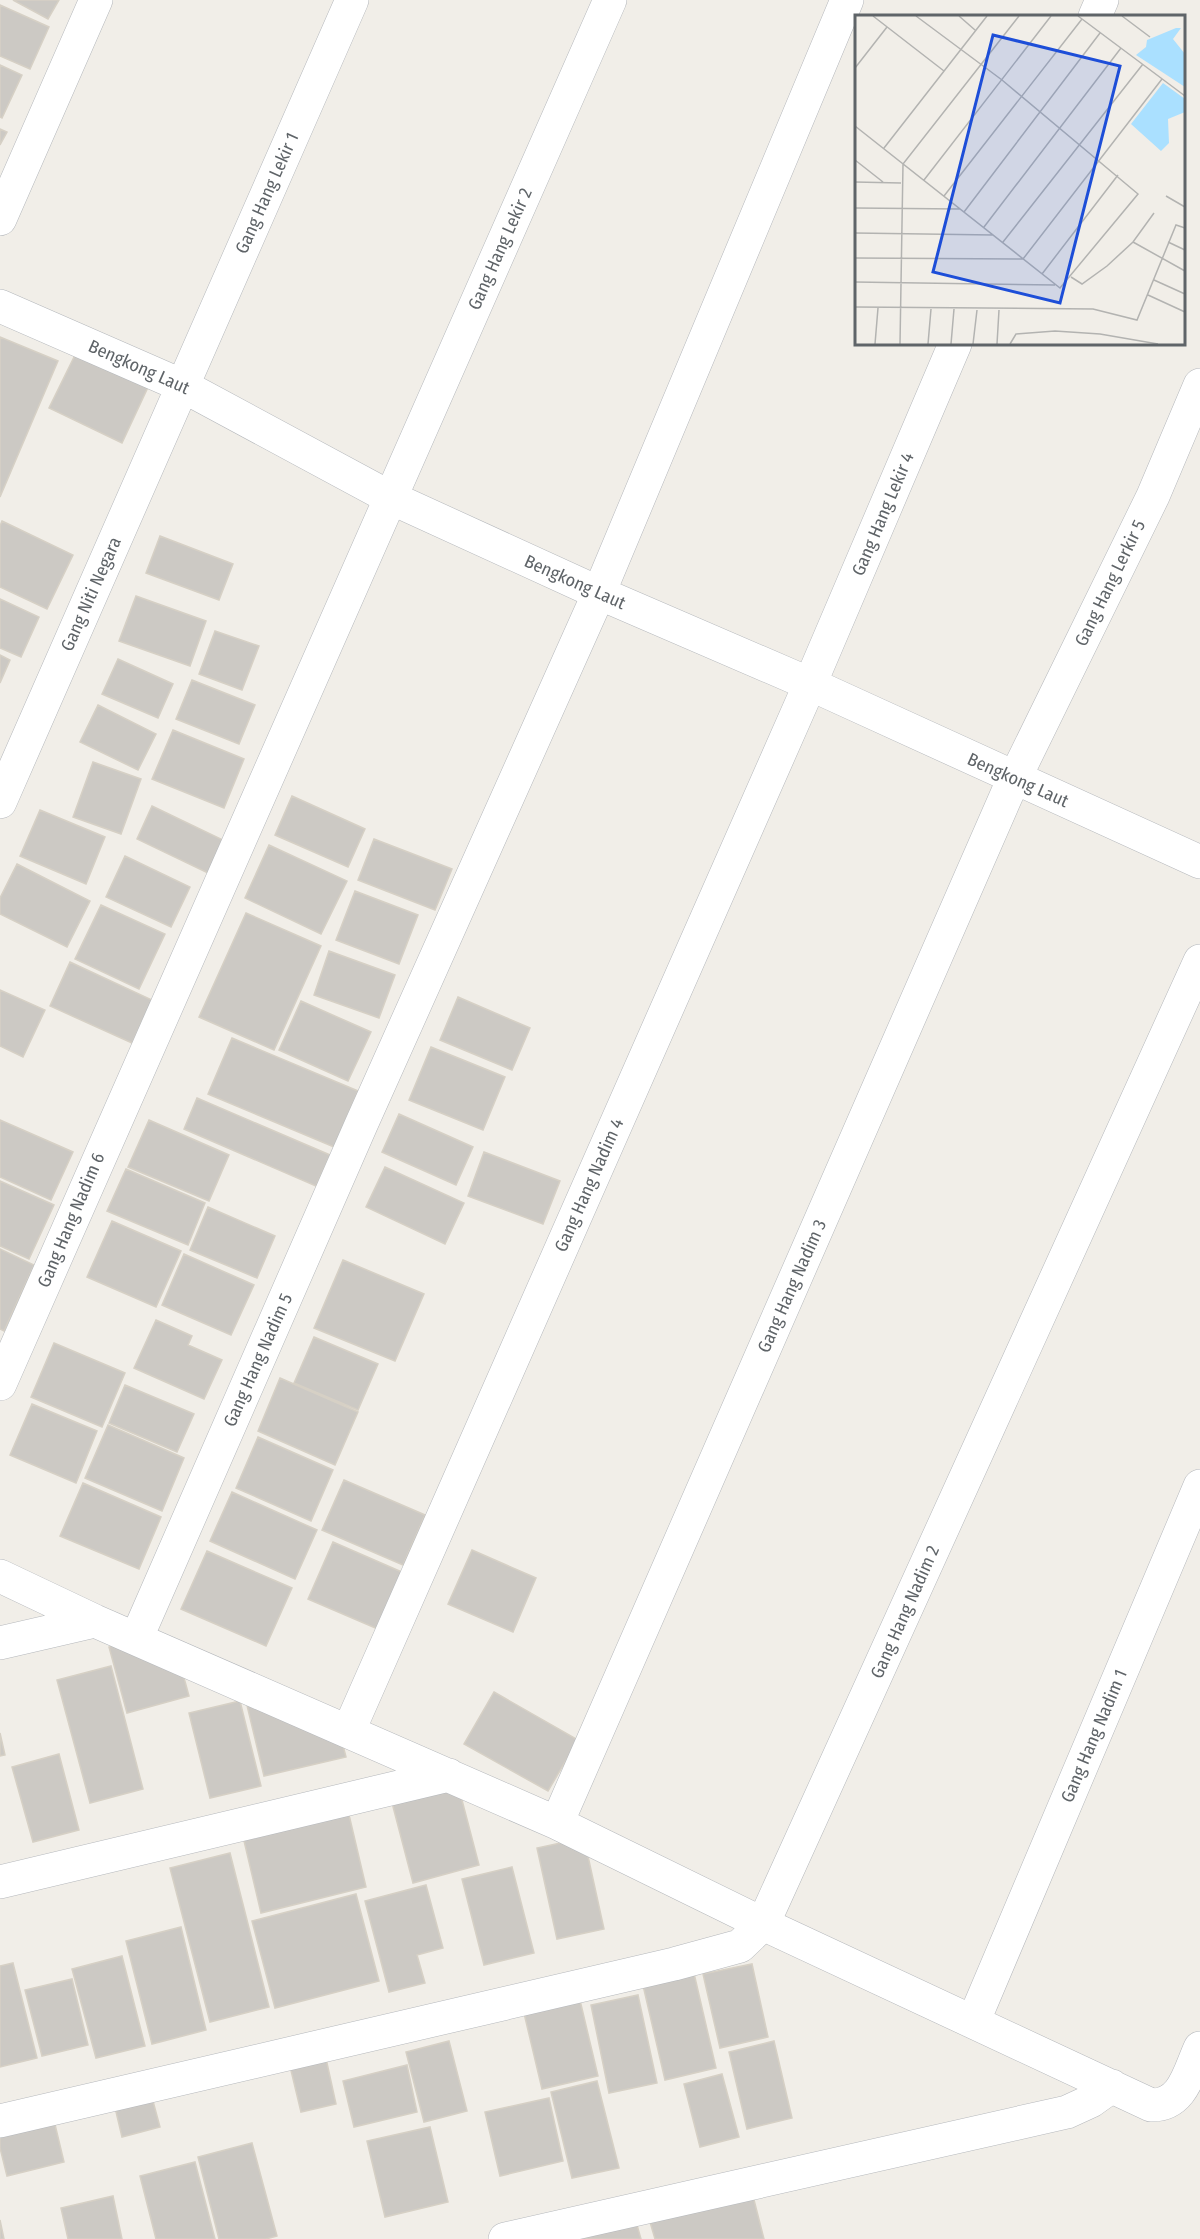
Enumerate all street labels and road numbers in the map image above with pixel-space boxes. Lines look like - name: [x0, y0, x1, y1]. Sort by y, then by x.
- street label: Gang Hang Lekir 1: [230, 129, 304, 257]
- street label: Gang Hang Lekir 2: [463, 185, 537, 313]
- street label: Bengkong Laut: [85, 335, 193, 399]
- street label: Gang Hang Lekir 4: [847, 449, 919, 579]
- street label: Gang Hang Lerkir 5: [1070, 516, 1150, 650]
- street label: Gang Niti Negara: [56, 533, 126, 655]
- street label: Bengkong Laut: [521, 550, 629, 614]
- street label: Bengkong Laut: [964, 748, 1072, 812]
- street label: Gang Hang Nadim 4: [550, 1115, 628, 1255]
- street label: Gang Hang Nadim 6: [33, 1149, 109, 1291]
- street label: Gang Hang Nadim 3: [753, 1216, 831, 1356]
- street label: Gang Hang Nadim 5: [219, 1290, 297, 1430]
- street label: Gang Hang Nadim 2: [866, 1542, 944, 1682]
- street label: Gang Hang Nadim 1: [1056, 1666, 1132, 1806]

